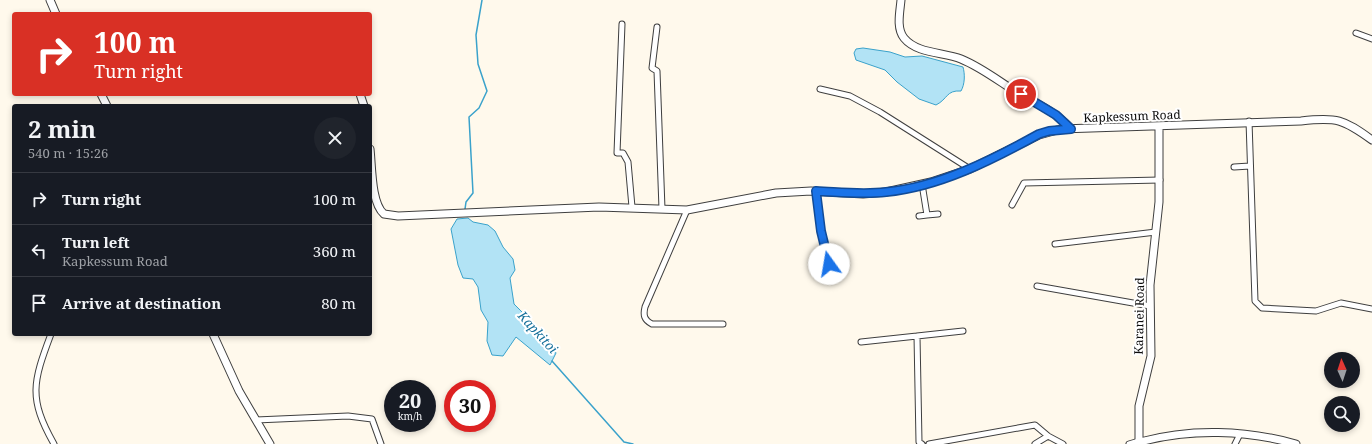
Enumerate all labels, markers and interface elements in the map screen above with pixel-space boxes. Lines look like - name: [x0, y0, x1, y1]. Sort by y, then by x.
- text: 100 m: [94, 23, 176, 61]
- icon: right: [28, 28, 80, 80]
- text: Turn right: [94, 59, 183, 83]
- pin: [1004, 77, 1038, 111]
- icon: arrive: [1010, 83, 1032, 105]
- street label: Kapkessum Road: [1083, 106, 1182, 126]
- text: 2 min: [28, 112, 96, 145]
- button: close: [314, 117, 356, 159]
- text: 540 m · 15:26: [28, 144, 108, 162]
- icon: right: [28, 188, 50, 210]
- text: Turn right: [62, 189, 141, 209]
- text: 100 m: [313, 189, 356, 209]
- text: Turn left: [62, 232, 130, 252]
- icon: left: [28, 240, 50, 262]
- text: 360 m: [313, 241, 356, 261]
- position arrow: [808, 243, 850, 285]
- text: Kapkessum Road: [62, 252, 168, 270]
- street label: Karanei Road: [1130, 277, 1148, 355]
- icon: arrive: [28, 292, 50, 314]
- text: Arrive at destination: [62, 293, 221, 313]
- text: 80 m: [321, 293, 356, 313]
- water label: Kapkitoi: [513, 306, 562, 357]
- north arrow: [1324, 352, 1360, 388]
- map controls: [1324, 352, 1360, 432]
- speed limit sign: 30: [444, 380, 496, 432]
- text: 20: [399, 387, 421, 414]
- button: search: [1324, 396, 1360, 432]
- text: km/h: [398, 409, 422, 423]

